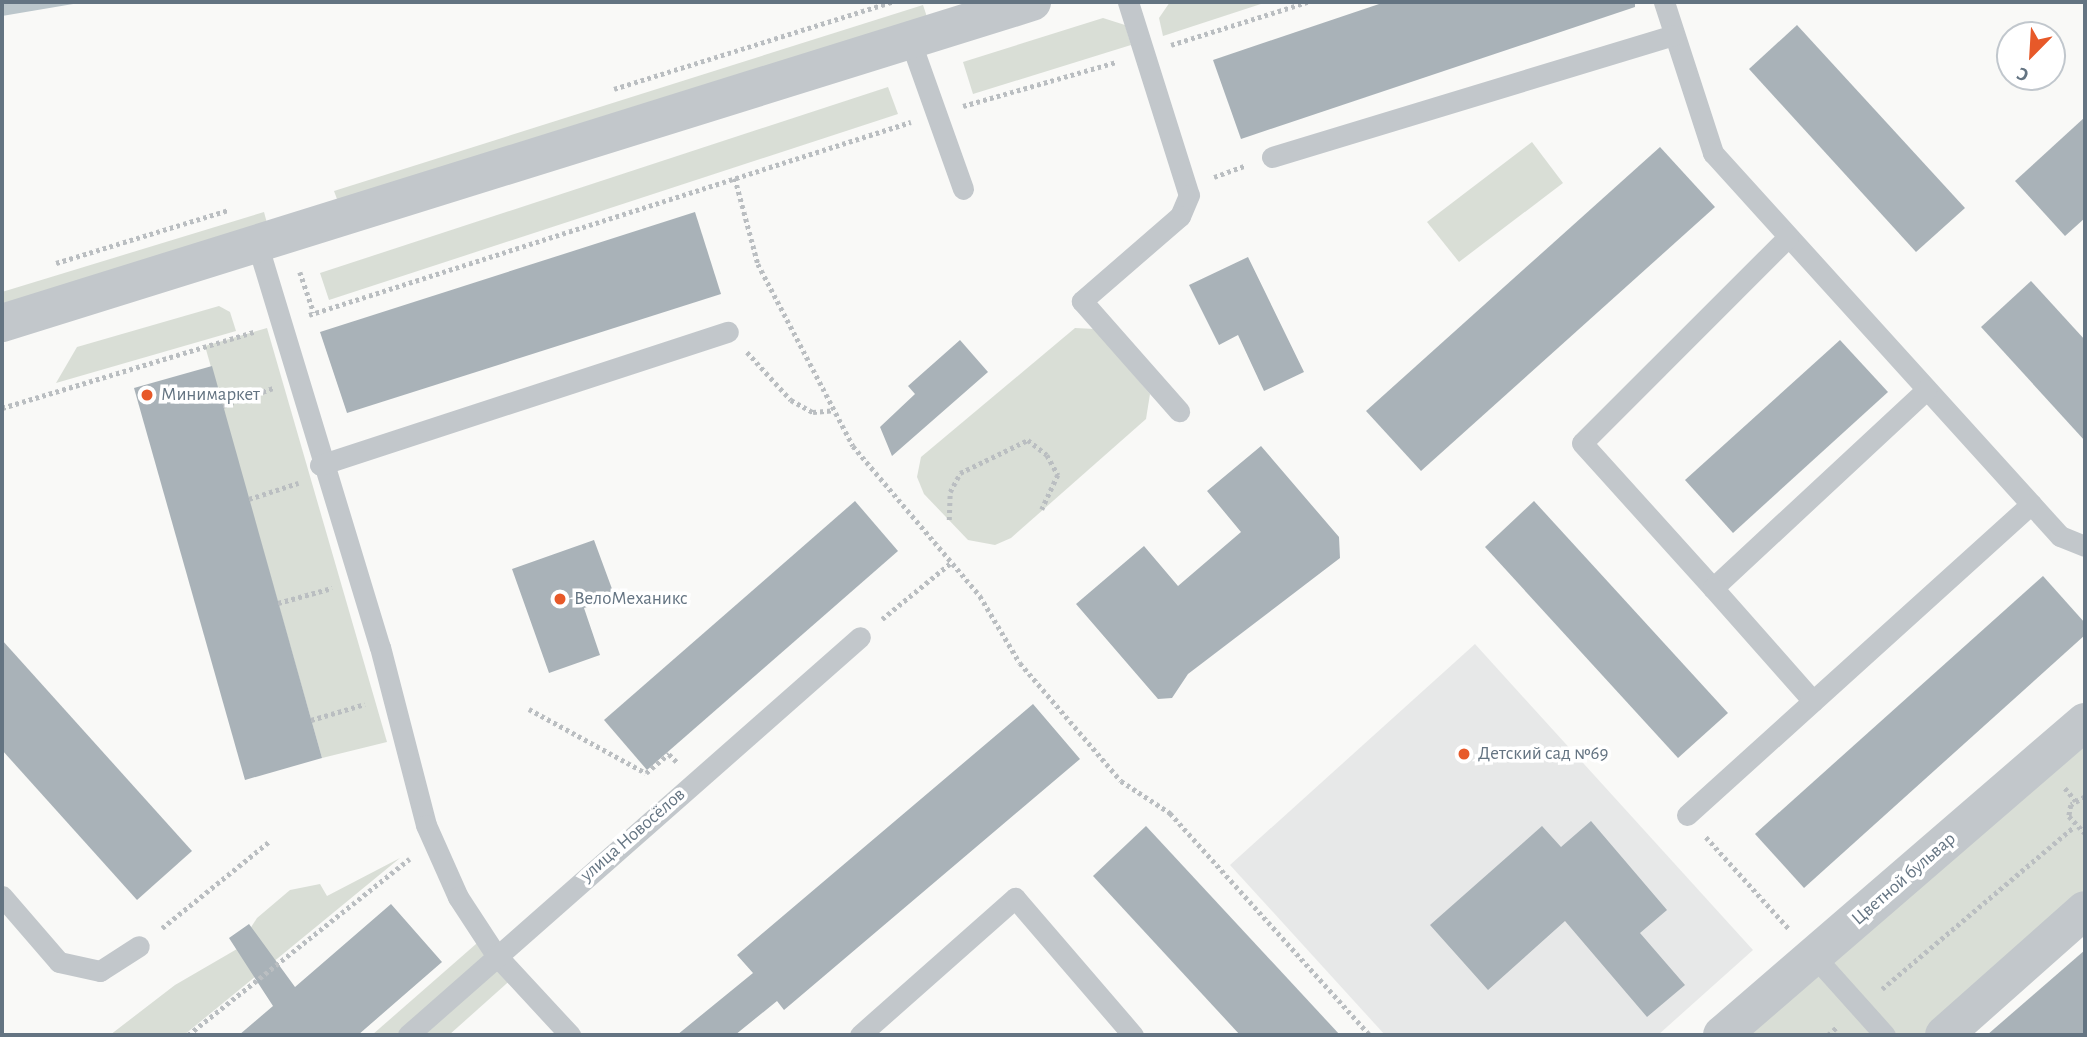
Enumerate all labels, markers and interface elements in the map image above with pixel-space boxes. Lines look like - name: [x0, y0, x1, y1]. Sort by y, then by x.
- north arrow: [1996, 21, 2066, 91]
- text: С: [2014, 63, 2032, 85]
- place label: Минимаркет: [161, 384, 260, 406]
- marker: Минимаркет: [139, 387, 155, 403]
- place label: ВелоМеханикс: [574, 588, 688, 610]
- marker: ВелоМеханикс: [552, 591, 568, 607]
- place label: Детский сад №69: [1478, 743, 1608, 765]
- marker: Детский сад №69: [1456, 746, 1472, 762]
- street label: улица Новосёлов: [576, 783, 690, 887]
- street label: Цветной бульвар: [1847, 828, 1961, 930]

